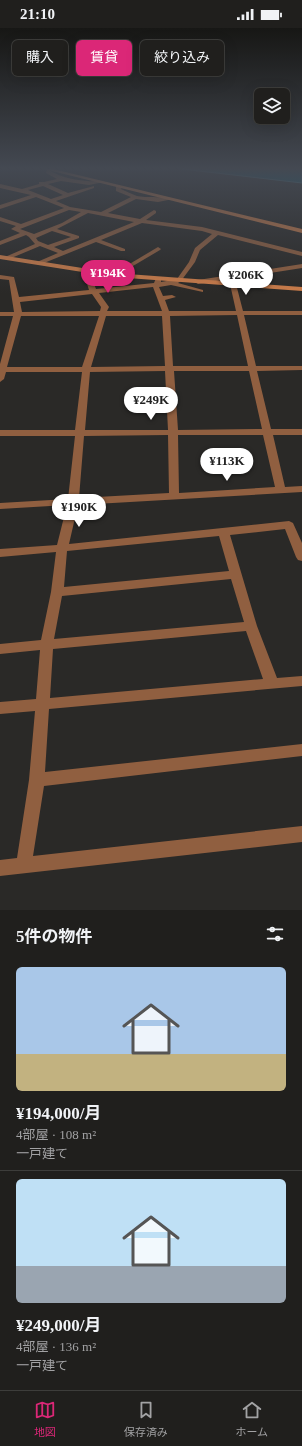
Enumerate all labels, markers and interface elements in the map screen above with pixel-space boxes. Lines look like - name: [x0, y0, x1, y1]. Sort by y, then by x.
- text: 21:10: [20, 6, 55, 22]
- chip: 購入: [12, 40, 68, 76]
- chip: 賃貸: [76, 40, 132, 76]
- chip: 絞り込み: [140, 40, 224, 76]
- map controls: [254, 88, 290, 124]
- button: layers: [254, 88, 290, 124]
- pin: ¥194K: [80, 260, 136, 294]
- pin: ¥206K: [218, 262, 274, 296]
- text: ¥194K: [90, 265, 126, 280]
- text: ¥206K: [228, 267, 264, 282]
- pin: ¥249K: [123, 387, 179, 421]
- text: ¥249K: [133, 392, 169, 407]
- pin: ¥113K: [199, 448, 255, 482]
- text: ¥113K: [209, 453, 245, 468]
- pin: ¥190K: [51, 494, 107, 528]
- text: ¥190K: [61, 499, 97, 514]
- icon: filters: [264, 923, 286, 945]
- text: 5件の物件: [16, 927, 93, 946]
- icon: home: [115, 993, 187, 1065]
- text: ¥194,000/月: [16, 1104, 101, 1123]
- text: 4部屋 · 108 m²: [16, 1127, 96, 1142]
- text: 一戸建て: [16, 1146, 68, 1161]
- icon: home: [115, 1205, 187, 1277]
- text: ¥249,000/月: [16, 1316, 101, 1335]
- text: 4部屋 · 136 m²: [16, 1339, 96, 1354]
- text: 一戸建て: [16, 1358, 68, 1373]
- tab: 地図: [34, 1399, 56, 1439]
- tab: 保存済み: [124, 1399, 168, 1439]
- tab: ホーム: [235, 1399, 268, 1439]

